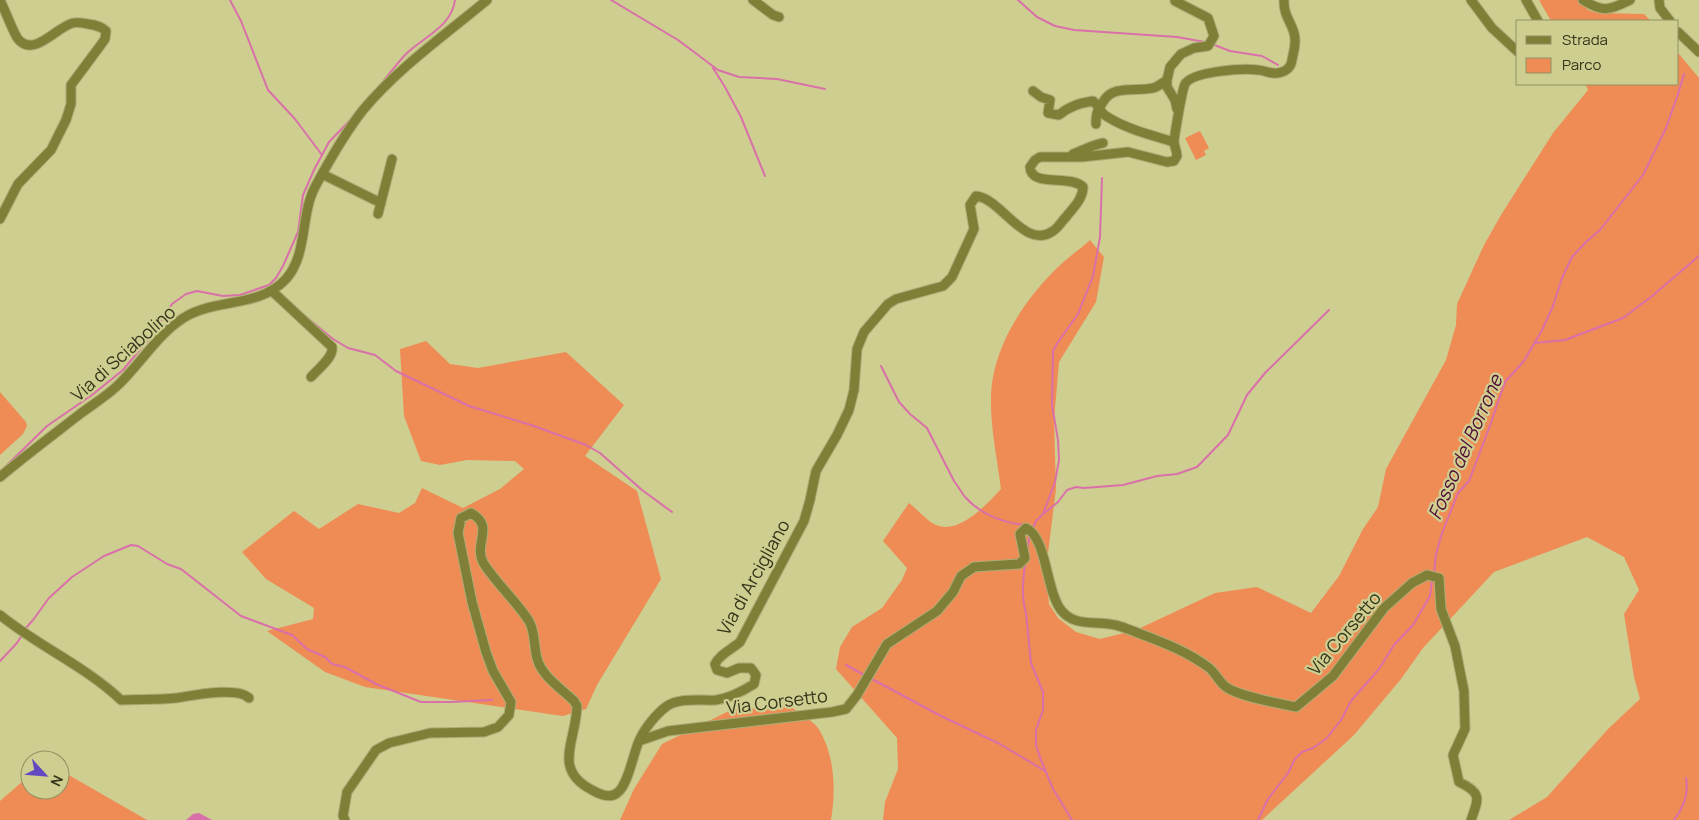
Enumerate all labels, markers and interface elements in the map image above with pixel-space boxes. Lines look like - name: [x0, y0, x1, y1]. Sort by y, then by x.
- legend: [1516, 20, 1679, 85]
- text: Strada: [1562, 29, 1608, 50]
- text: Parco: [1562, 54, 1601, 75]
- street label: Via di Sciabolino: [66, 300, 180, 406]
- water label: Fosso del Borrone: [1421, 369, 1509, 524]
- street label: Via di Arcigliano: [711, 515, 795, 639]
- street label: Via Corsetto: [1302, 586, 1386, 680]
- street label: Via Corsetto: [725, 683, 829, 719]
- north arrow: [20, 750, 70, 800]
- text: N: [46, 772, 68, 790]

